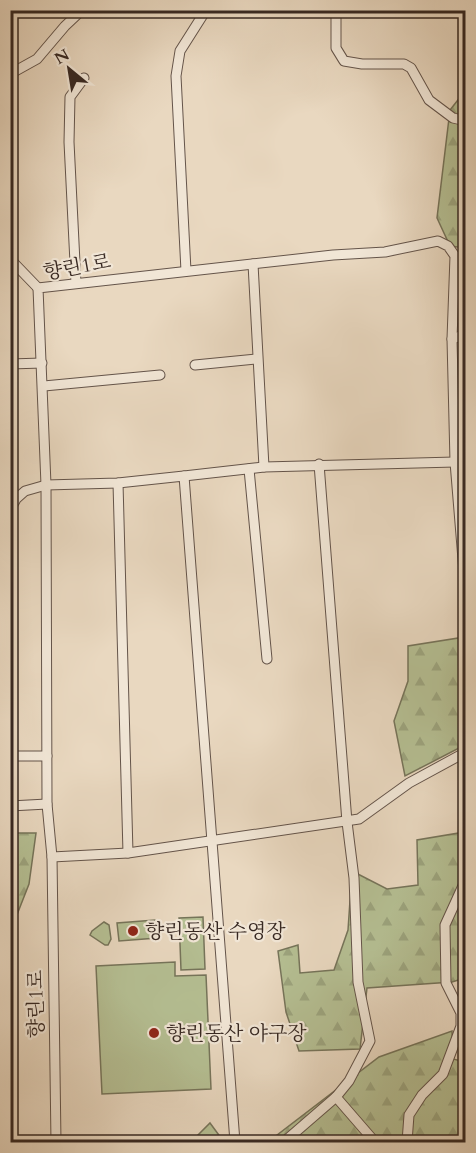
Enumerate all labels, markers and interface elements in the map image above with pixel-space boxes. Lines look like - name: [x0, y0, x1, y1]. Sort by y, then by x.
- north arrow: [39, 39, 99, 99]
- text: N: [50, 44, 74, 70]
- street label: 향린1로: [41, 248, 113, 286]
- place label: 향린동산 수영장: [145, 918, 286, 945]
- marker: 향린동산 수영장: [126, 924, 140, 938]
- street label: 향린1로: [22, 970, 50, 1038]
- place label: 향린동산 야구장: [166, 1020, 307, 1047]
- marker: 향린동산 야구장: [147, 1026, 161, 1040]

